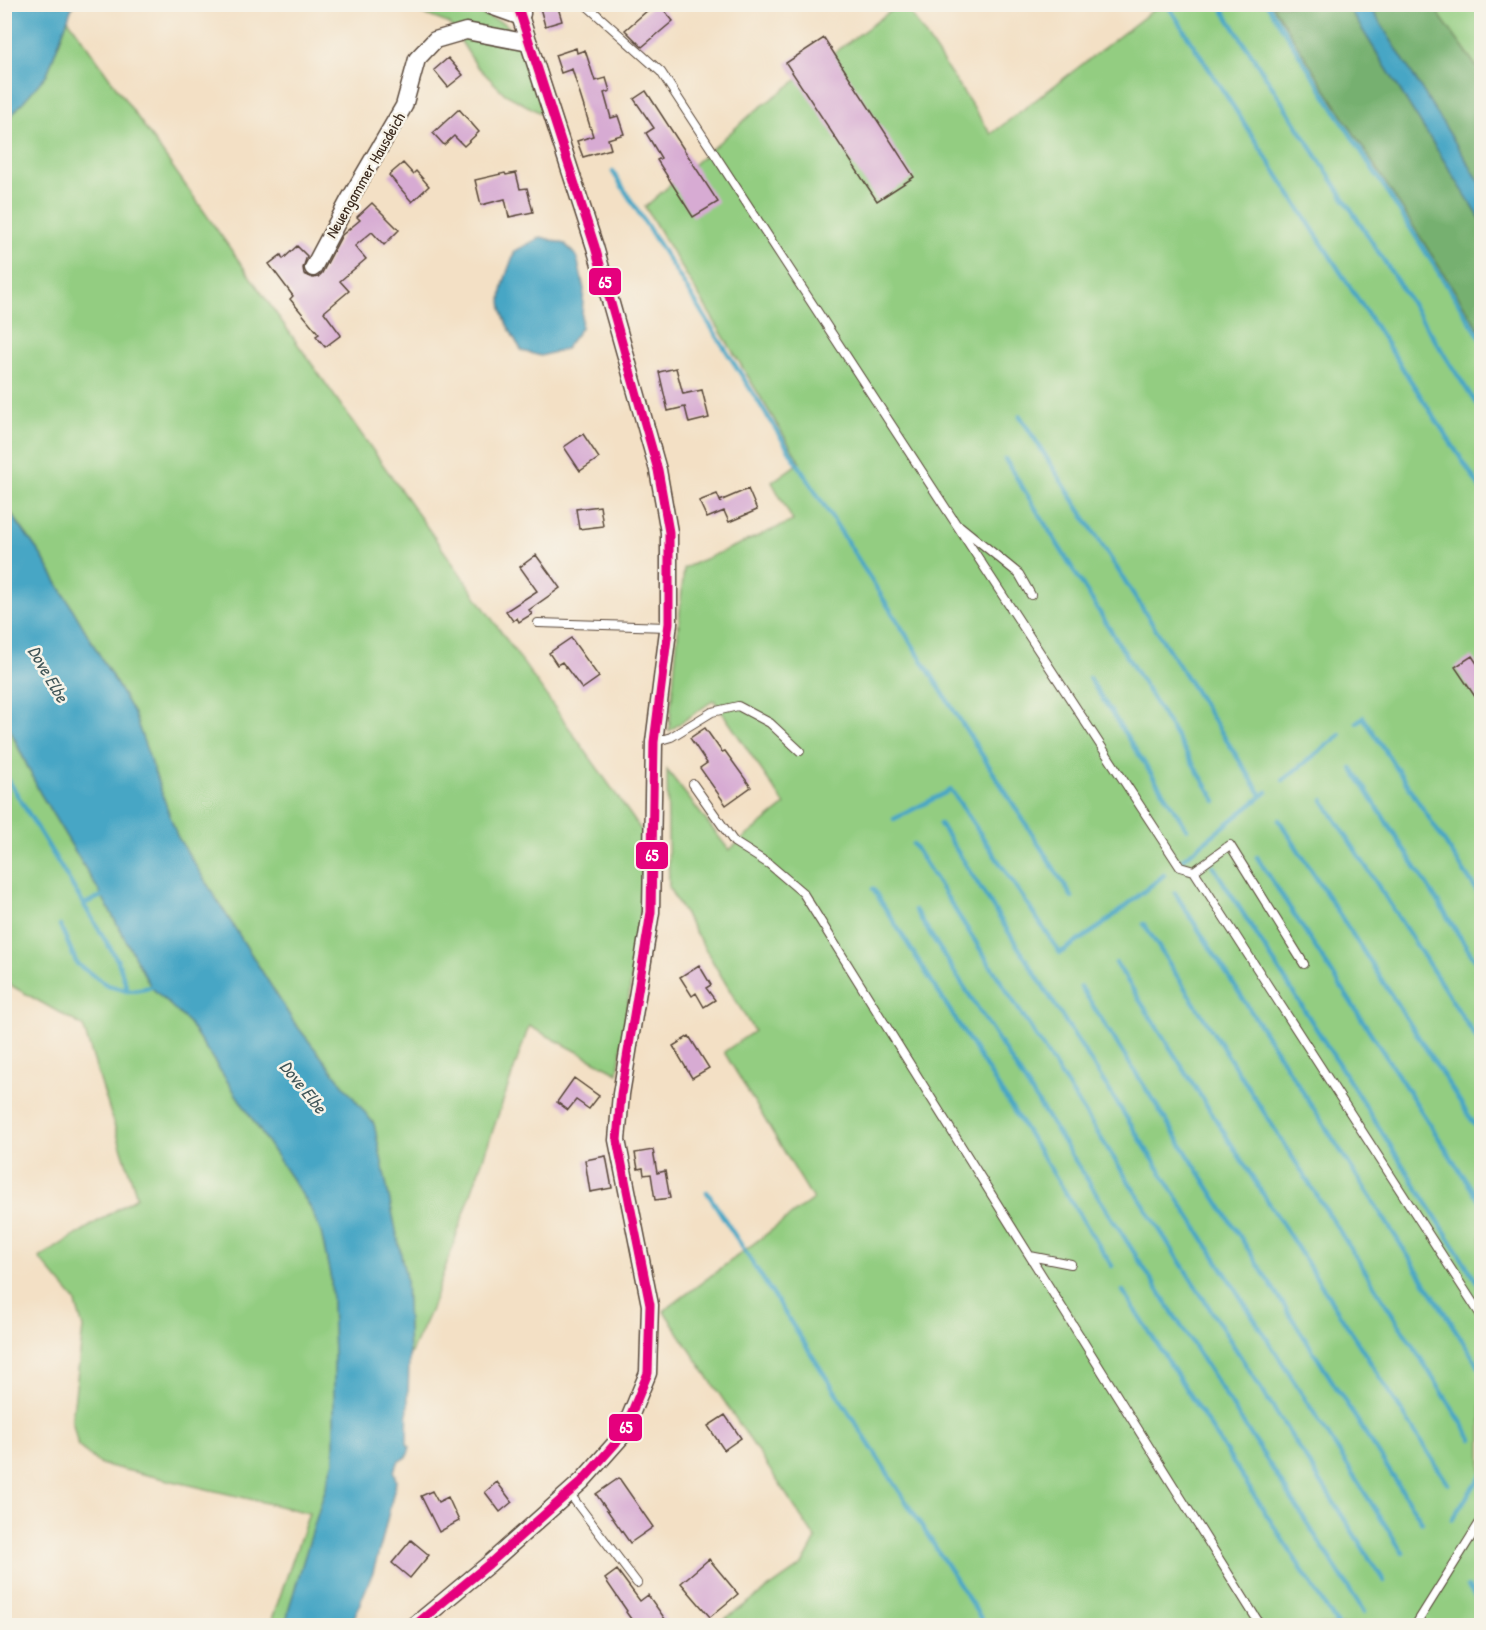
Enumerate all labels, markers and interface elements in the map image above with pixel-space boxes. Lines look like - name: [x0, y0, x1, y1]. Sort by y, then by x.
- street label: Neuengammer Hausdeich: [320, 108, 410, 242]
- line badge: 65: [588, 267, 622, 296]
- text: 65: [598, 271, 612, 293]
- water label: Dove Elbe: [22, 641, 75, 707]
- line badge: 65: [635, 841, 669, 870]
- text: 65: [645, 844, 659, 866]
- water label: Dove Elbe: [274, 1055, 333, 1119]
- line badge: 65: [608, 1413, 643, 1442]
- text: 65: [619, 1416, 633, 1438]

